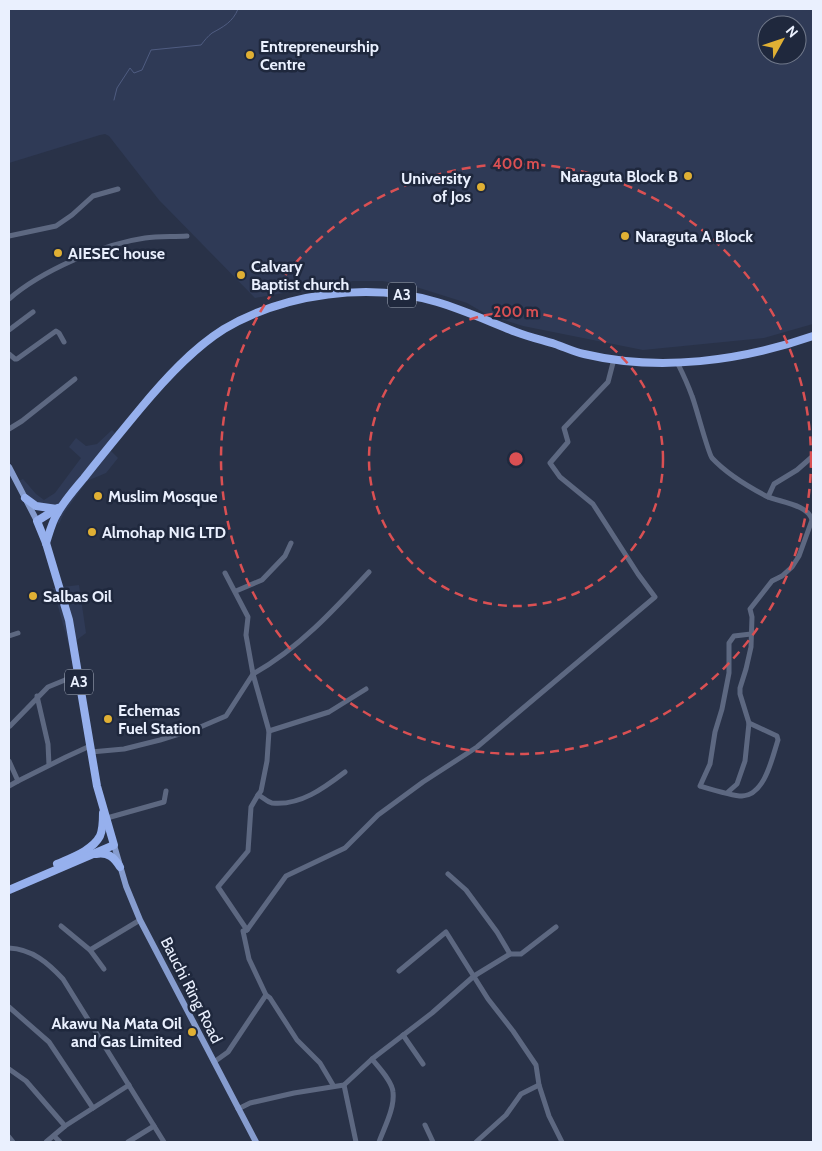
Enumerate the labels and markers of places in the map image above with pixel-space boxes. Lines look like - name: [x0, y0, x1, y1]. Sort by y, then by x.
- place label: Entrepreneurship Centre: [260, 37, 379, 74]
- marker: Entrepreneurship Centre: [244, 49, 256, 61]
- place label: Naraguta Block B: [560, 167, 678, 186]
- place label: University of Jos: [401, 169, 471, 206]
- marker: Naraguta Block B: [682, 170, 694, 182]
- marker: University of Jos: [475, 181, 487, 193]
- place label: Naraguta A Block: [635, 227, 753, 246]
- marker: Naraguta A Block: [619, 230, 631, 242]
- place label: AIESEC house: [68, 244, 165, 263]
- marker: AIESEC house: [52, 247, 64, 259]
- place label: Calvary Baptist church: [251, 257, 349, 294]
- marker: Calvary Baptist church: [235, 269, 247, 281]
- centre of rings: [507, 450, 525, 468]
- place label: Muslim Mosque: [108, 487, 218, 506]
- marker: Muslim Mosque: [92, 490, 104, 502]
- place label: Almohap NIG LTD: [102, 523, 226, 542]
- marker: Almohap NIG LTD: [86, 526, 98, 538]
- place label: Salbas Oil: [43, 587, 112, 606]
- marker: Salbas Oil: [27, 590, 39, 602]
- place label: Echemas Fuel Station: [118, 701, 201, 738]
- marker: Echemas Fuel Station: [102, 713, 114, 725]
- place label: Akawu Na Mata Oil and Gas Limited: [52, 1014, 182, 1051]
- marker: Akawu Na Mata Oil and Gas Limited: [186, 1026, 198, 1038]

